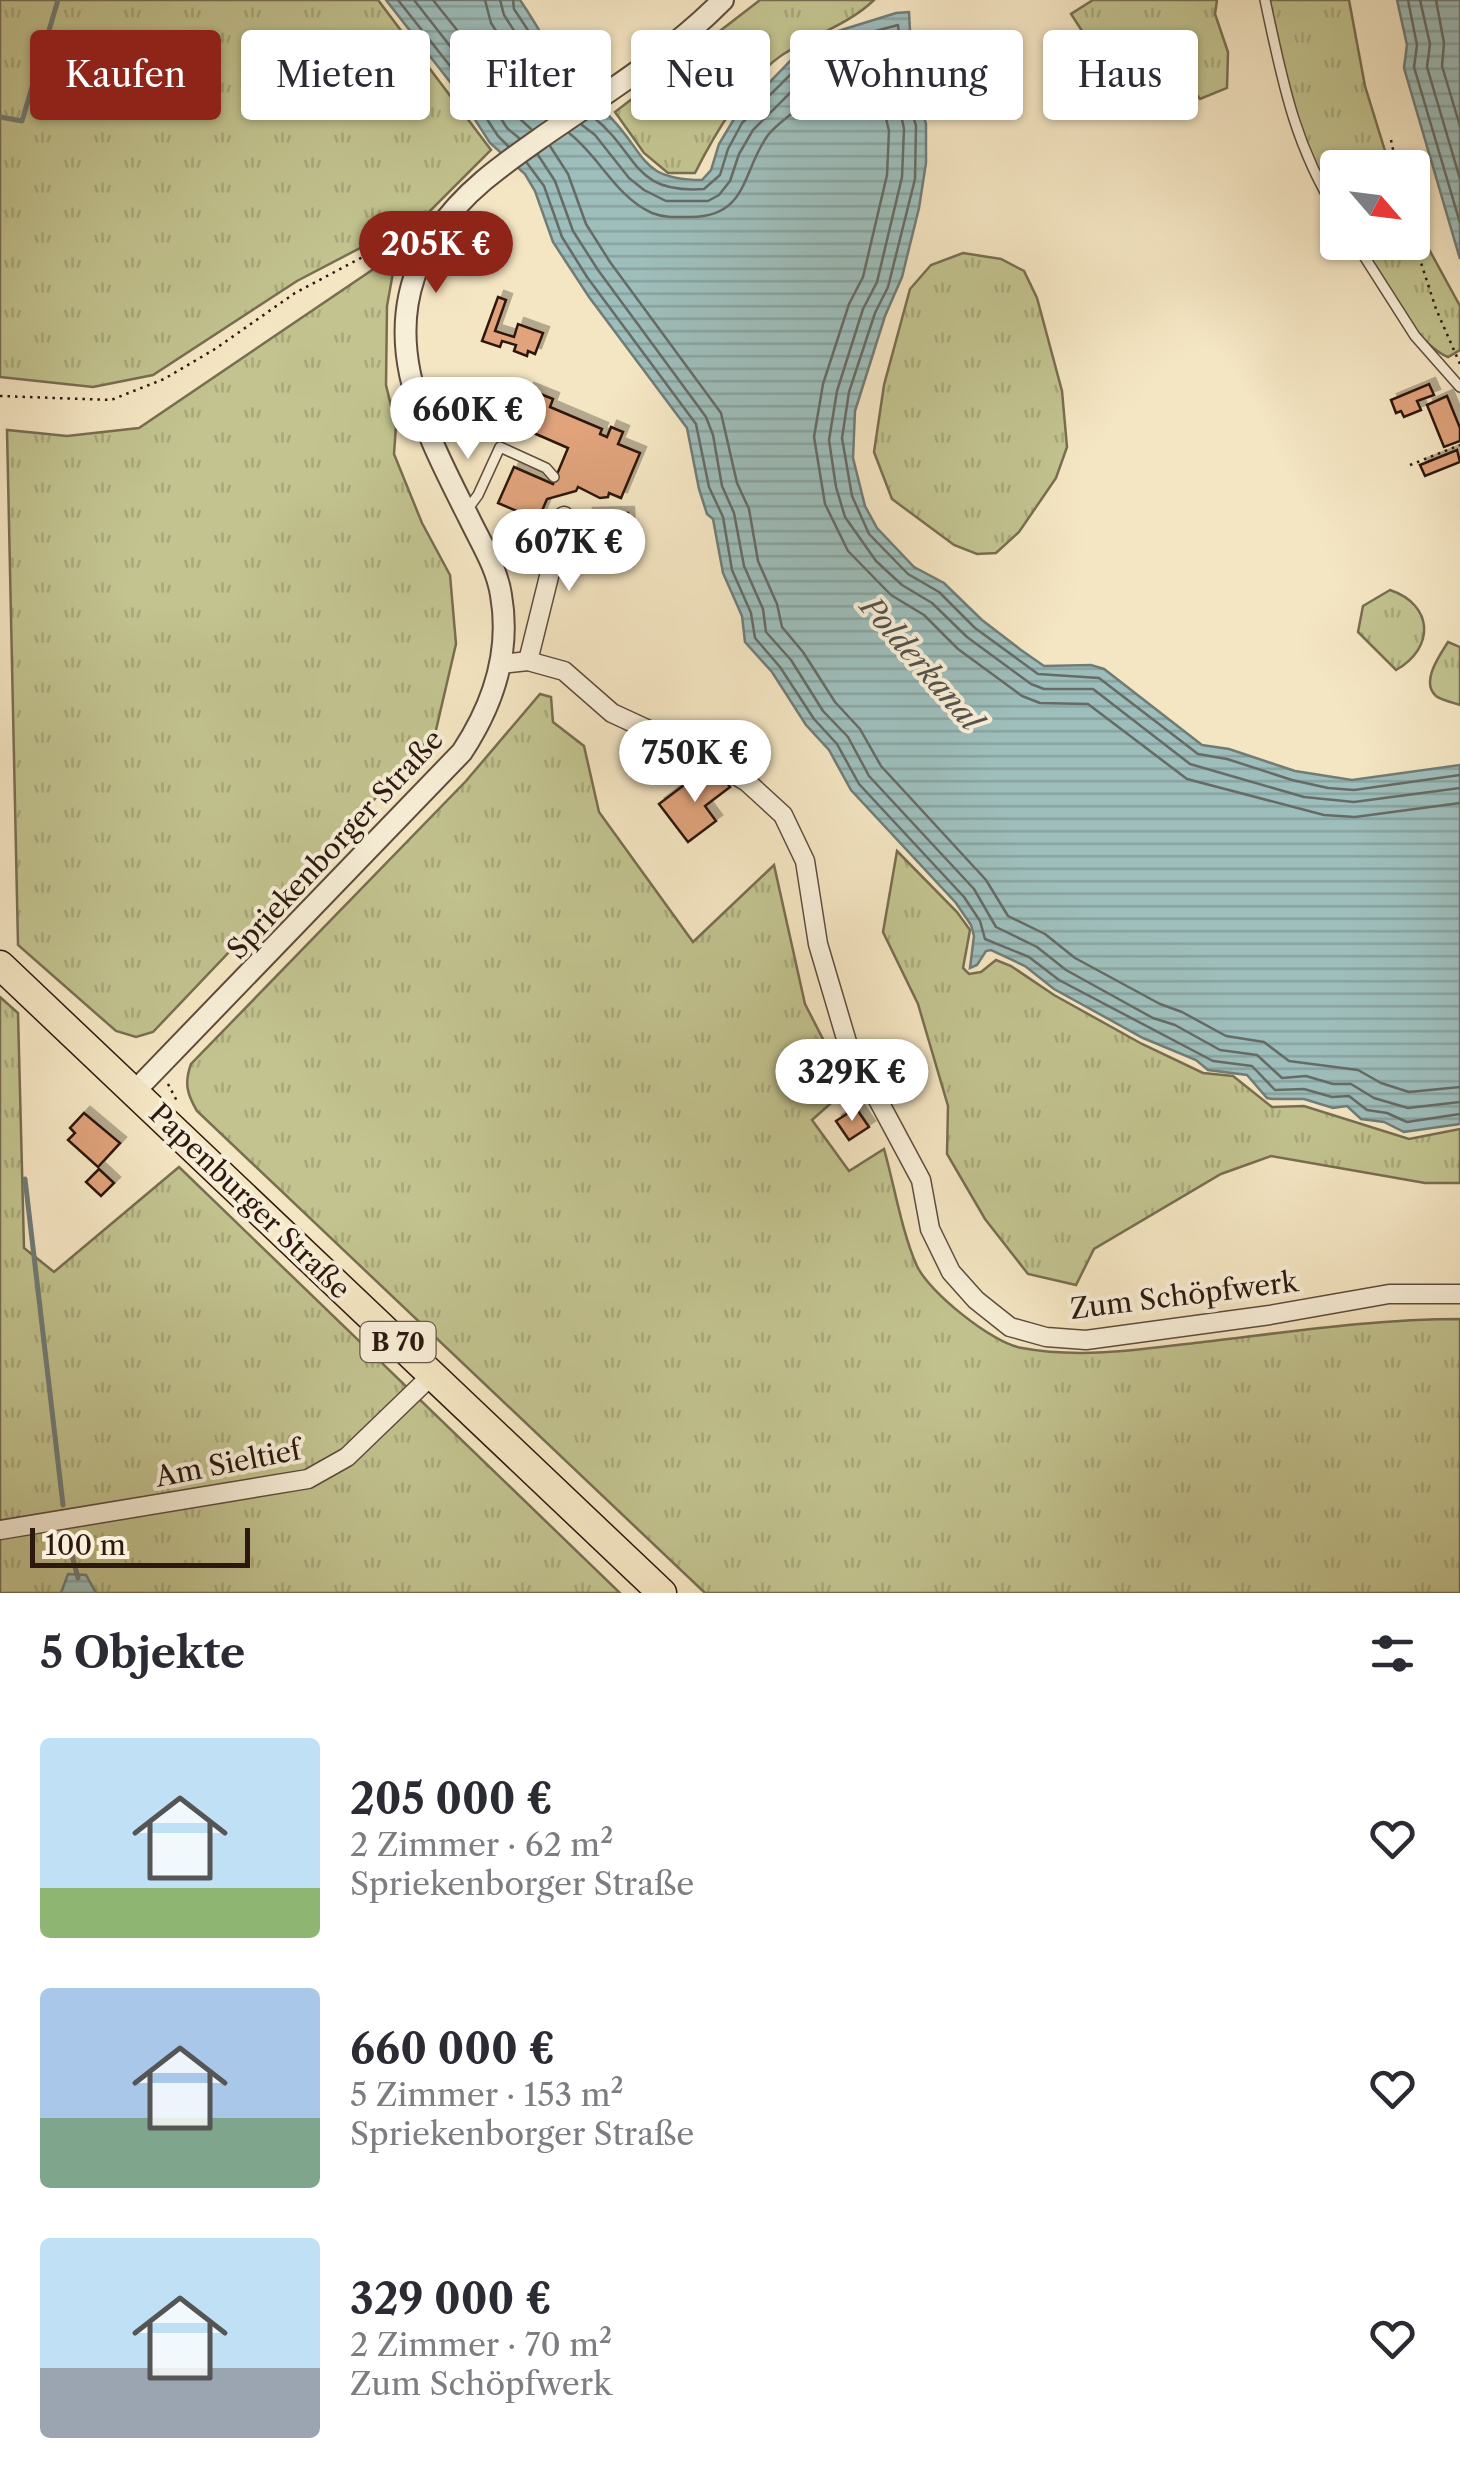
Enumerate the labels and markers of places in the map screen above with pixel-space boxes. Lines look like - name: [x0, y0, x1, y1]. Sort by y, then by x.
- pin: 205K €: [355, 211, 517, 296]
- pin: 660K €: [387, 377, 549, 462]
- pin: 607K €: [488, 509, 650, 594]
- pin: 750K €: [614, 720, 776, 805]
- pin: 329K €: [771, 1039, 933, 1124]

